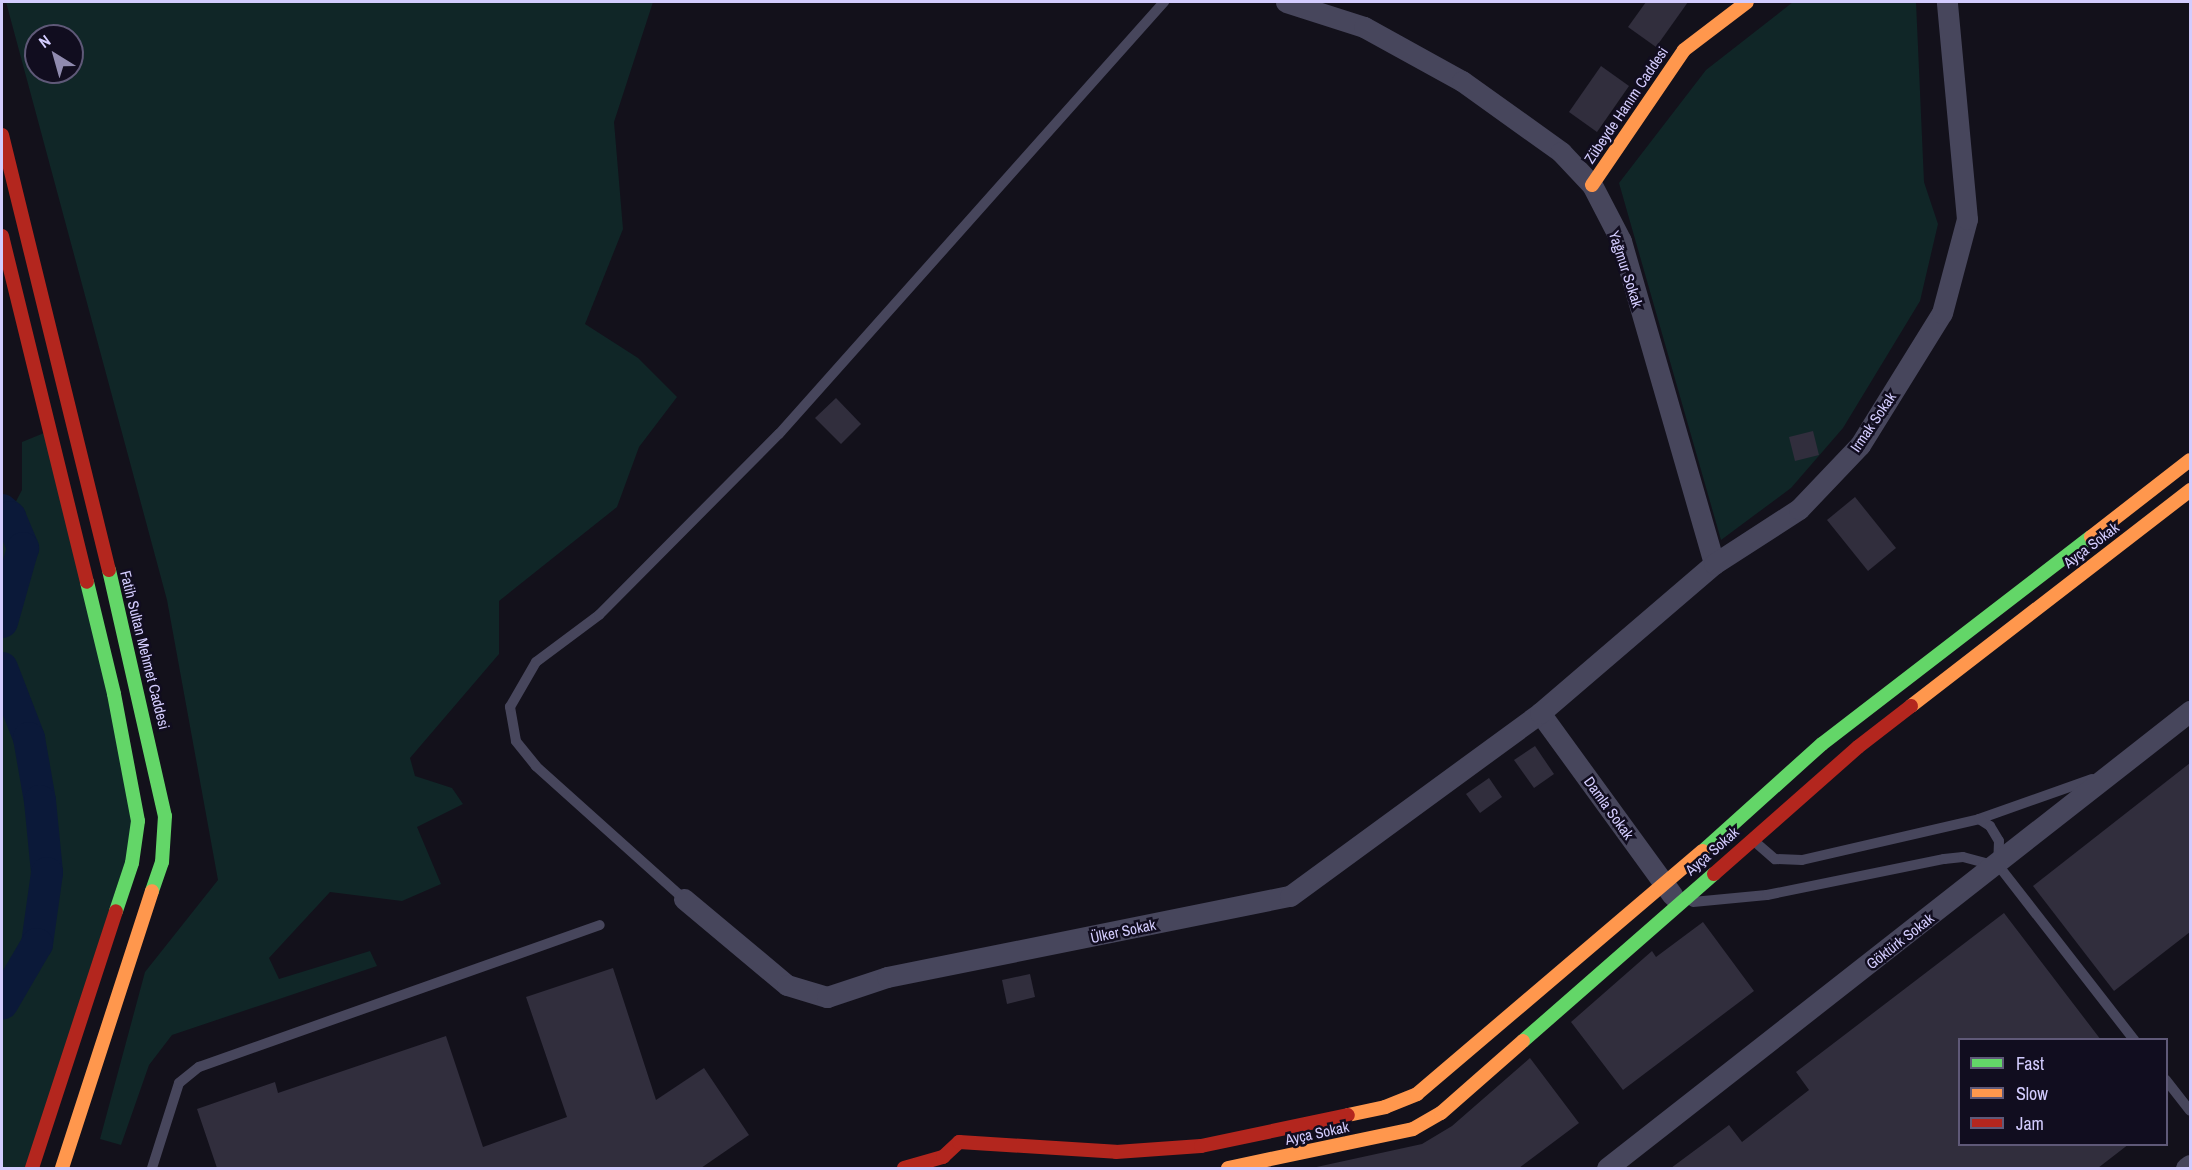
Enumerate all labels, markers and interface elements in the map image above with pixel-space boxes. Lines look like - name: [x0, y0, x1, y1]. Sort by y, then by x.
- north arrow: [24, 24, 84, 84]
- text: N: [34, 30, 55, 53]
- street label: Zübeyde Hanım Caddesi: [1580, 43, 1672, 167]
- street label: Yağmur Sokak: [1605, 228, 1647, 310]
- street label: Irmak Sokak: [1846, 389, 1900, 455]
- street label: Ayça Sokak: [2060, 518, 2122, 572]
- street label: Fatih Sultan Mehmet Caddesi: [117, 569, 173, 731]
- street label: Damla Sokak: [1580, 773, 1638, 843]
- street label: Ayça Sokak: [1682, 823, 1742, 879]
- street label: Göktürk Sokak: [1863, 909, 1937, 973]
- street label: Ülker Sokak: [1089, 915, 1157, 947]
- legend: [1958, 1038, 2168, 1146]
- text: Fast: [2016, 1051, 2044, 1076]
- text: Slow: [2016, 1081, 2048, 1106]
- text: Jam: [2016, 1111, 2044, 1136]
- street label: Ayça Sokak: [1283, 1117, 1351, 1149]

